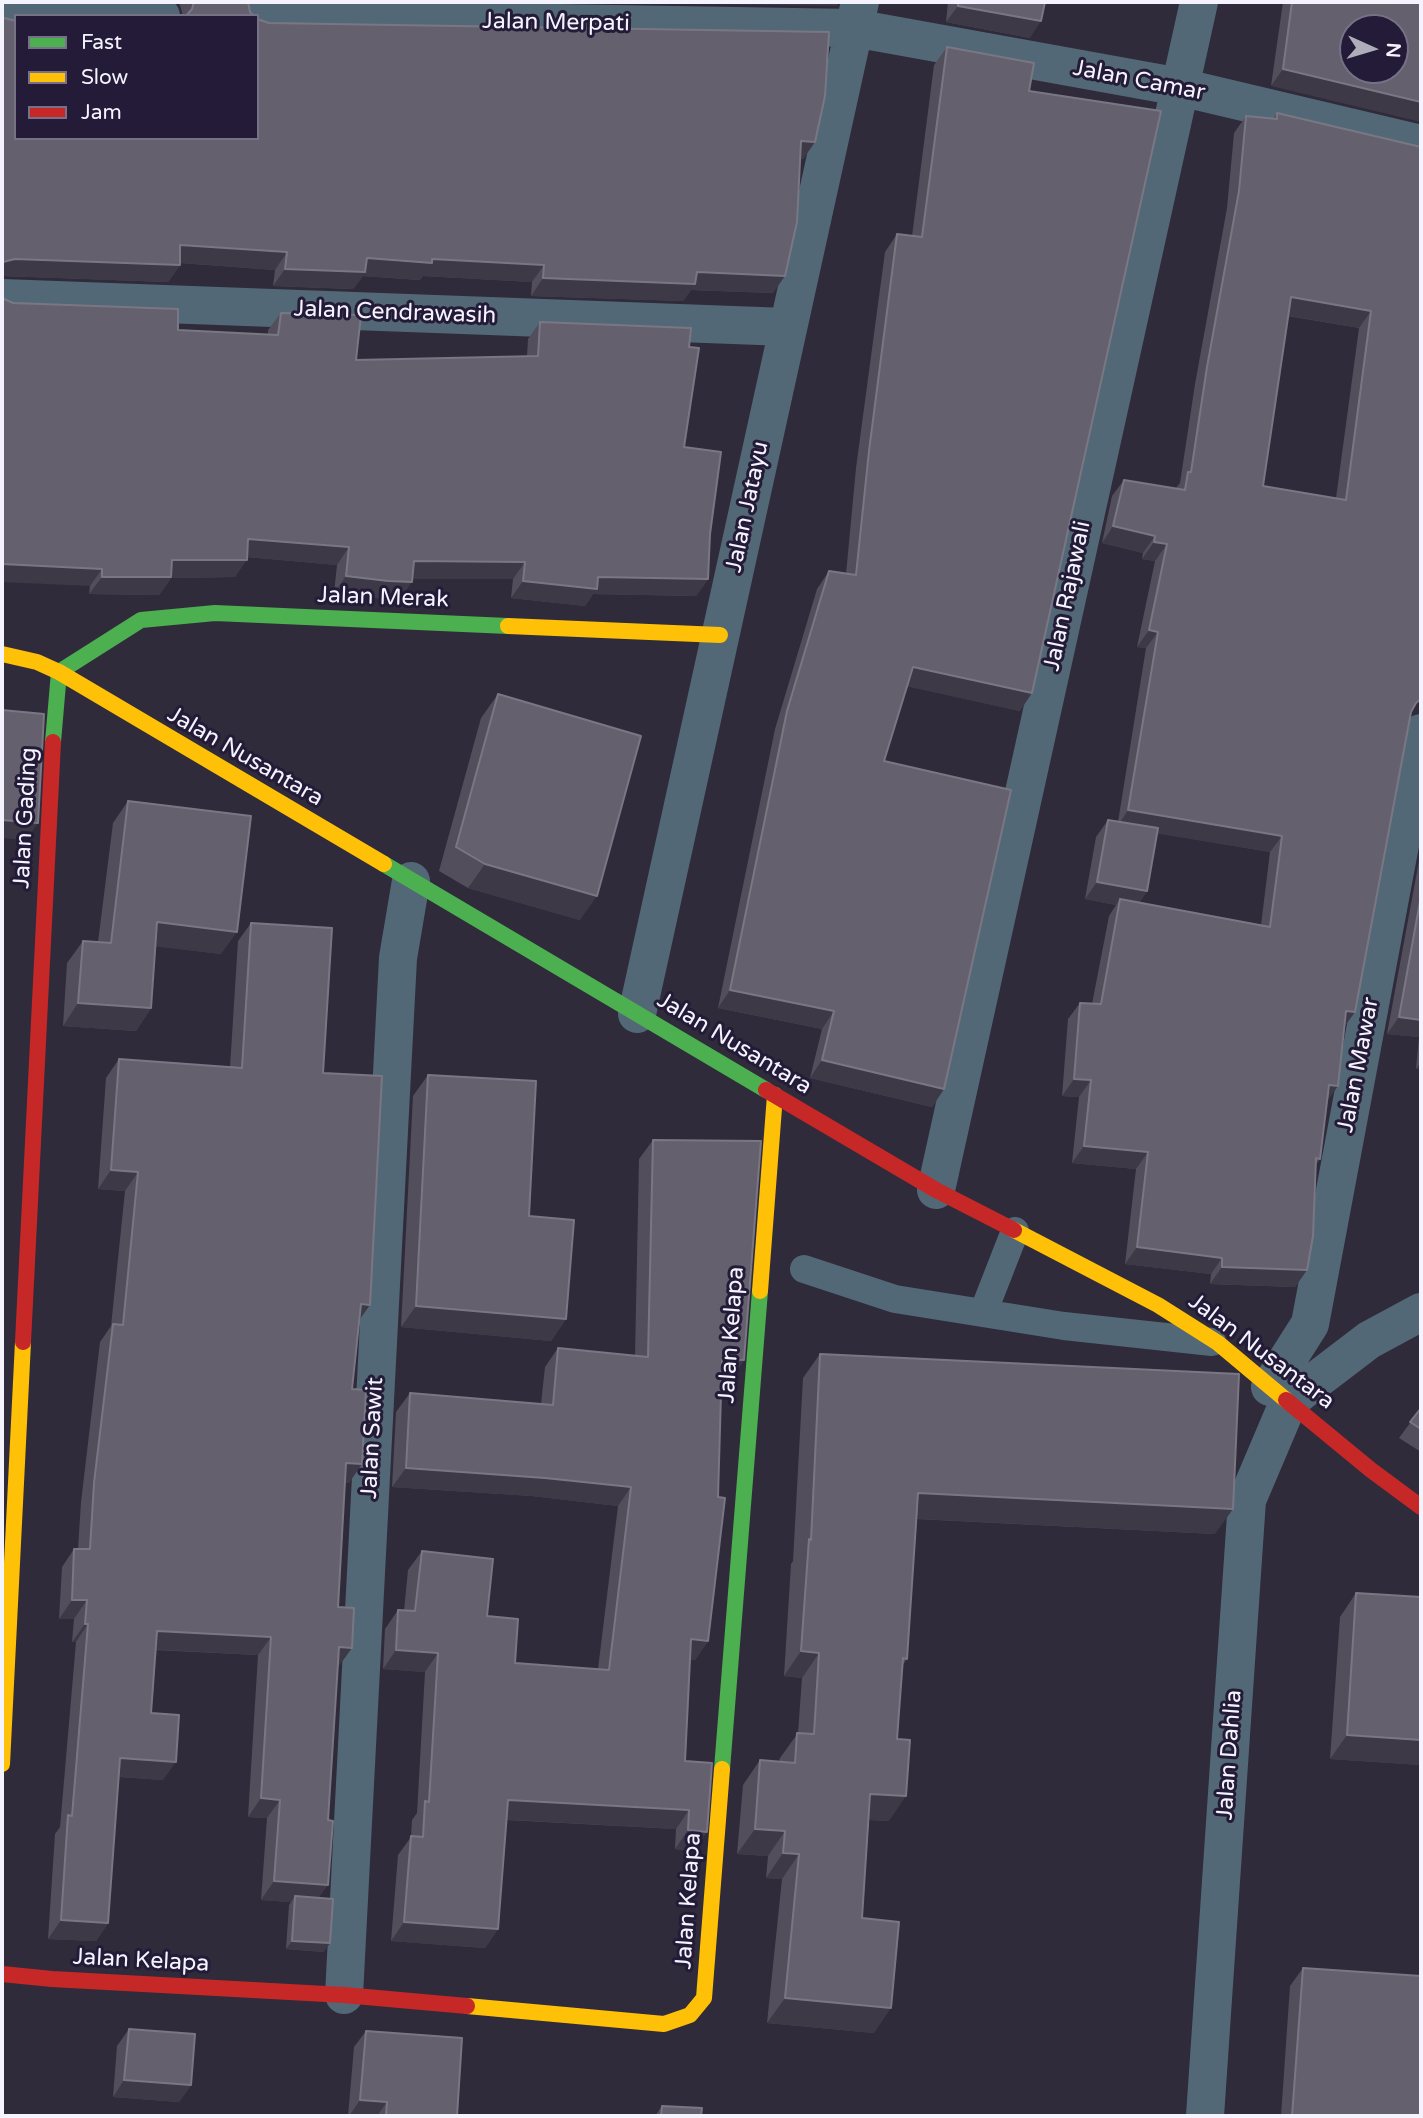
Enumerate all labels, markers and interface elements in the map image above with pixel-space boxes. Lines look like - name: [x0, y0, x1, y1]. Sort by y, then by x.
- street label: Jalan Merpati: [482, 8, 630, 38]
- legend: [14, 14, 259, 140]
- north arrow: [1339, 14, 1409, 84]
- text: Fast: [81, 30, 122, 55]
- text: N: [1381, 42, 1404, 59]
- street label: Jalan Camar: [1071, 55, 1207, 107]
- text: Slow: [81, 65, 128, 90]
- text: Jam: [81, 100, 122, 125]
- street label: Jalan Cendrawasih: [293, 296, 497, 330]
- street label: Jalan Jatayu: [721, 439, 775, 575]
- street label: Jalan Rajawali: [1039, 518, 1097, 674]
- street label: Jalan Merak: [317, 582, 449, 614]
- street label: Jalan Nusantara: [162, 701, 328, 813]
- street label: Jalan Gading: [9, 747, 43, 889]
- street label: Jalan Nusantara: [652, 987, 816, 1101]
- street label: Jalan Mawar: [1332, 995, 1386, 1135]
- street label: Jalan Kelapa: [713, 1266, 751, 1404]
- street label: Jalan Nusantara: [1183, 1288, 1339, 1416]
- street label: Jalan Sawit: [356, 1376, 390, 1500]
- street label: Jalan Dahlia: [1212, 1689, 1248, 1821]
- street label: Jalan Kelapa: [670, 1832, 708, 1970]
- street label: Jalan Kelapa: [72, 1944, 210, 1978]

